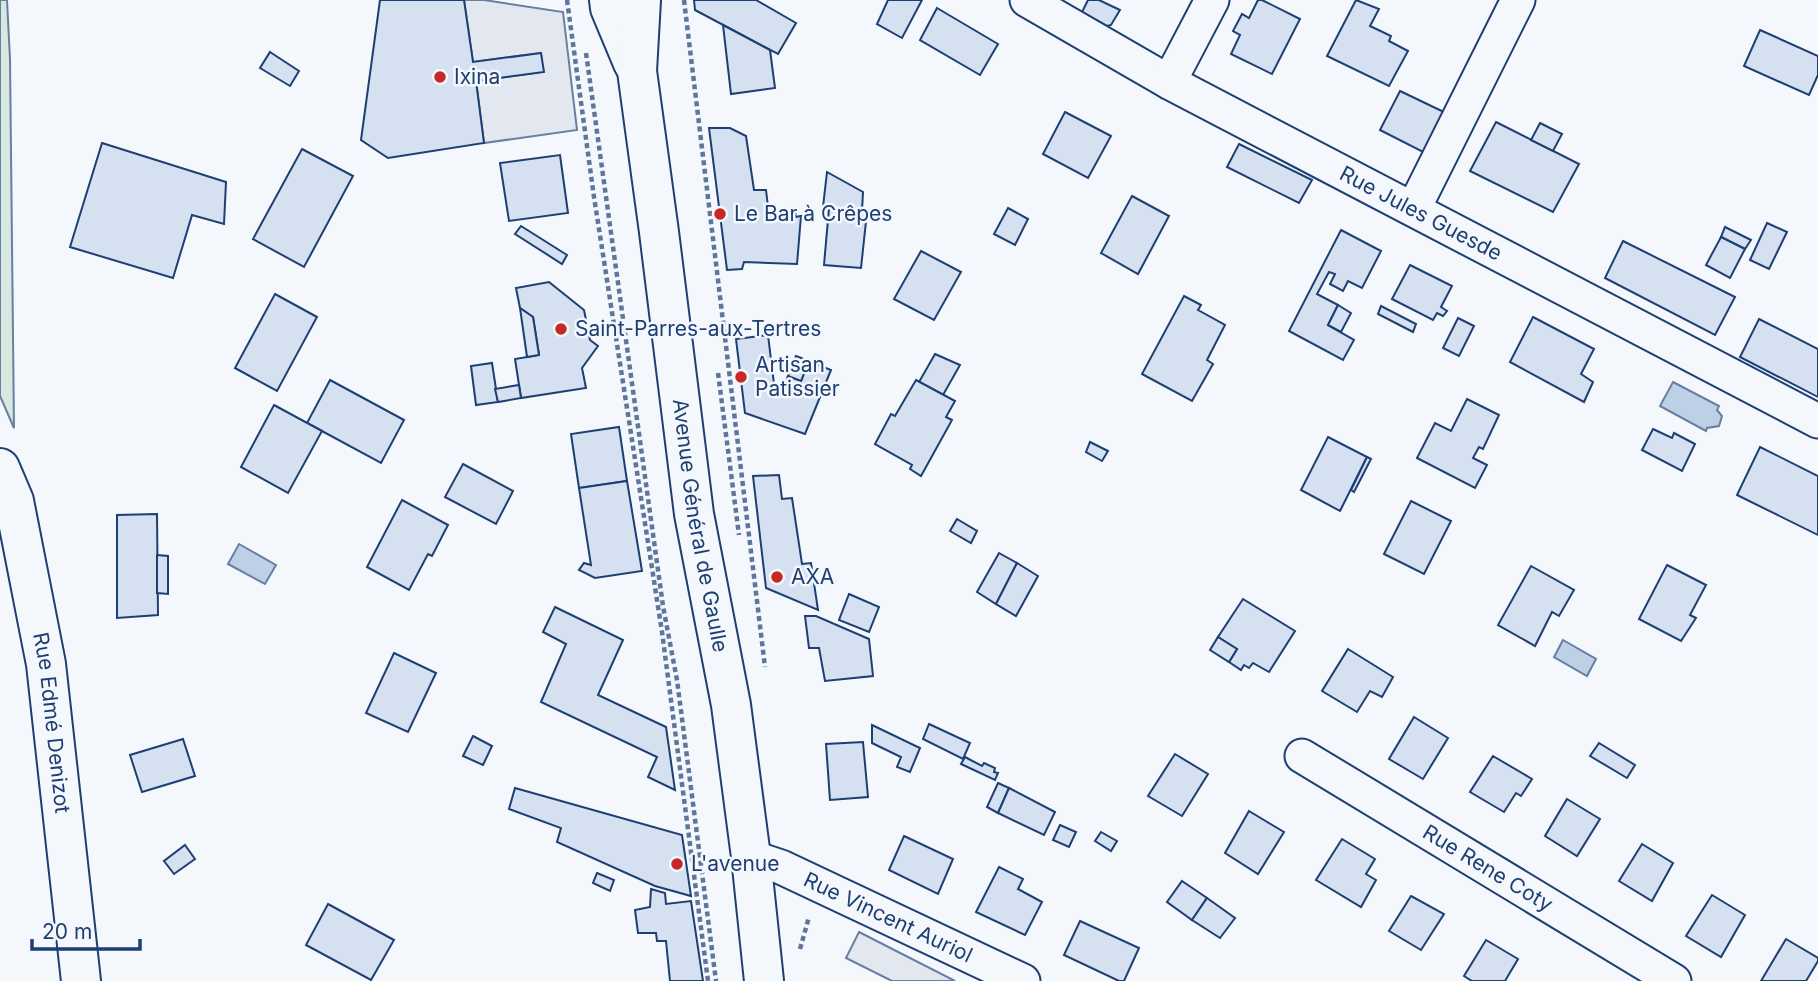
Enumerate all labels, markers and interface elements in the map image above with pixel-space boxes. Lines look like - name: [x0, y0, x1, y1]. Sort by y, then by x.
- place label: Ixina: [454, 64, 500, 89]
- marker: Ixina: [432, 69, 448, 85]
- street label: Rue Jules Guesde: [1336, 160, 1506, 266]
- place label: Le Bar à Crêpes: [734, 201, 892, 226]
- marker: Le Bar à Crêpes: [712, 206, 728, 222]
- place label: Saint-Parres-aux-Tertres: [575, 316, 821, 341]
- marker: Saint-Parres-aux-Tertres: [553, 321, 569, 337]
- place label: Artisan Patissier: [755, 352, 840, 401]
- marker: Artisan Patissier: [733, 369, 749, 385]
- street label: Avenue Général de Gaulle: [668, 397, 733, 654]
- place label: AXA: [791, 564, 834, 589]
- marker: AXA: [769, 569, 785, 585]
- street label: Rue Edmé Denizot: [28, 630, 75, 814]
- street label: Rue Rene Coty: [1419, 819, 1558, 917]
- place label: L'avenue: [691, 851, 779, 876]
- marker: L'avenue: [669, 856, 685, 872]
- street label: Rue Vincent Auriol: [800, 867, 977, 967]
- scale bar: [32, 908, 140, 952]
- text: 20 m: [42, 919, 92, 944]

